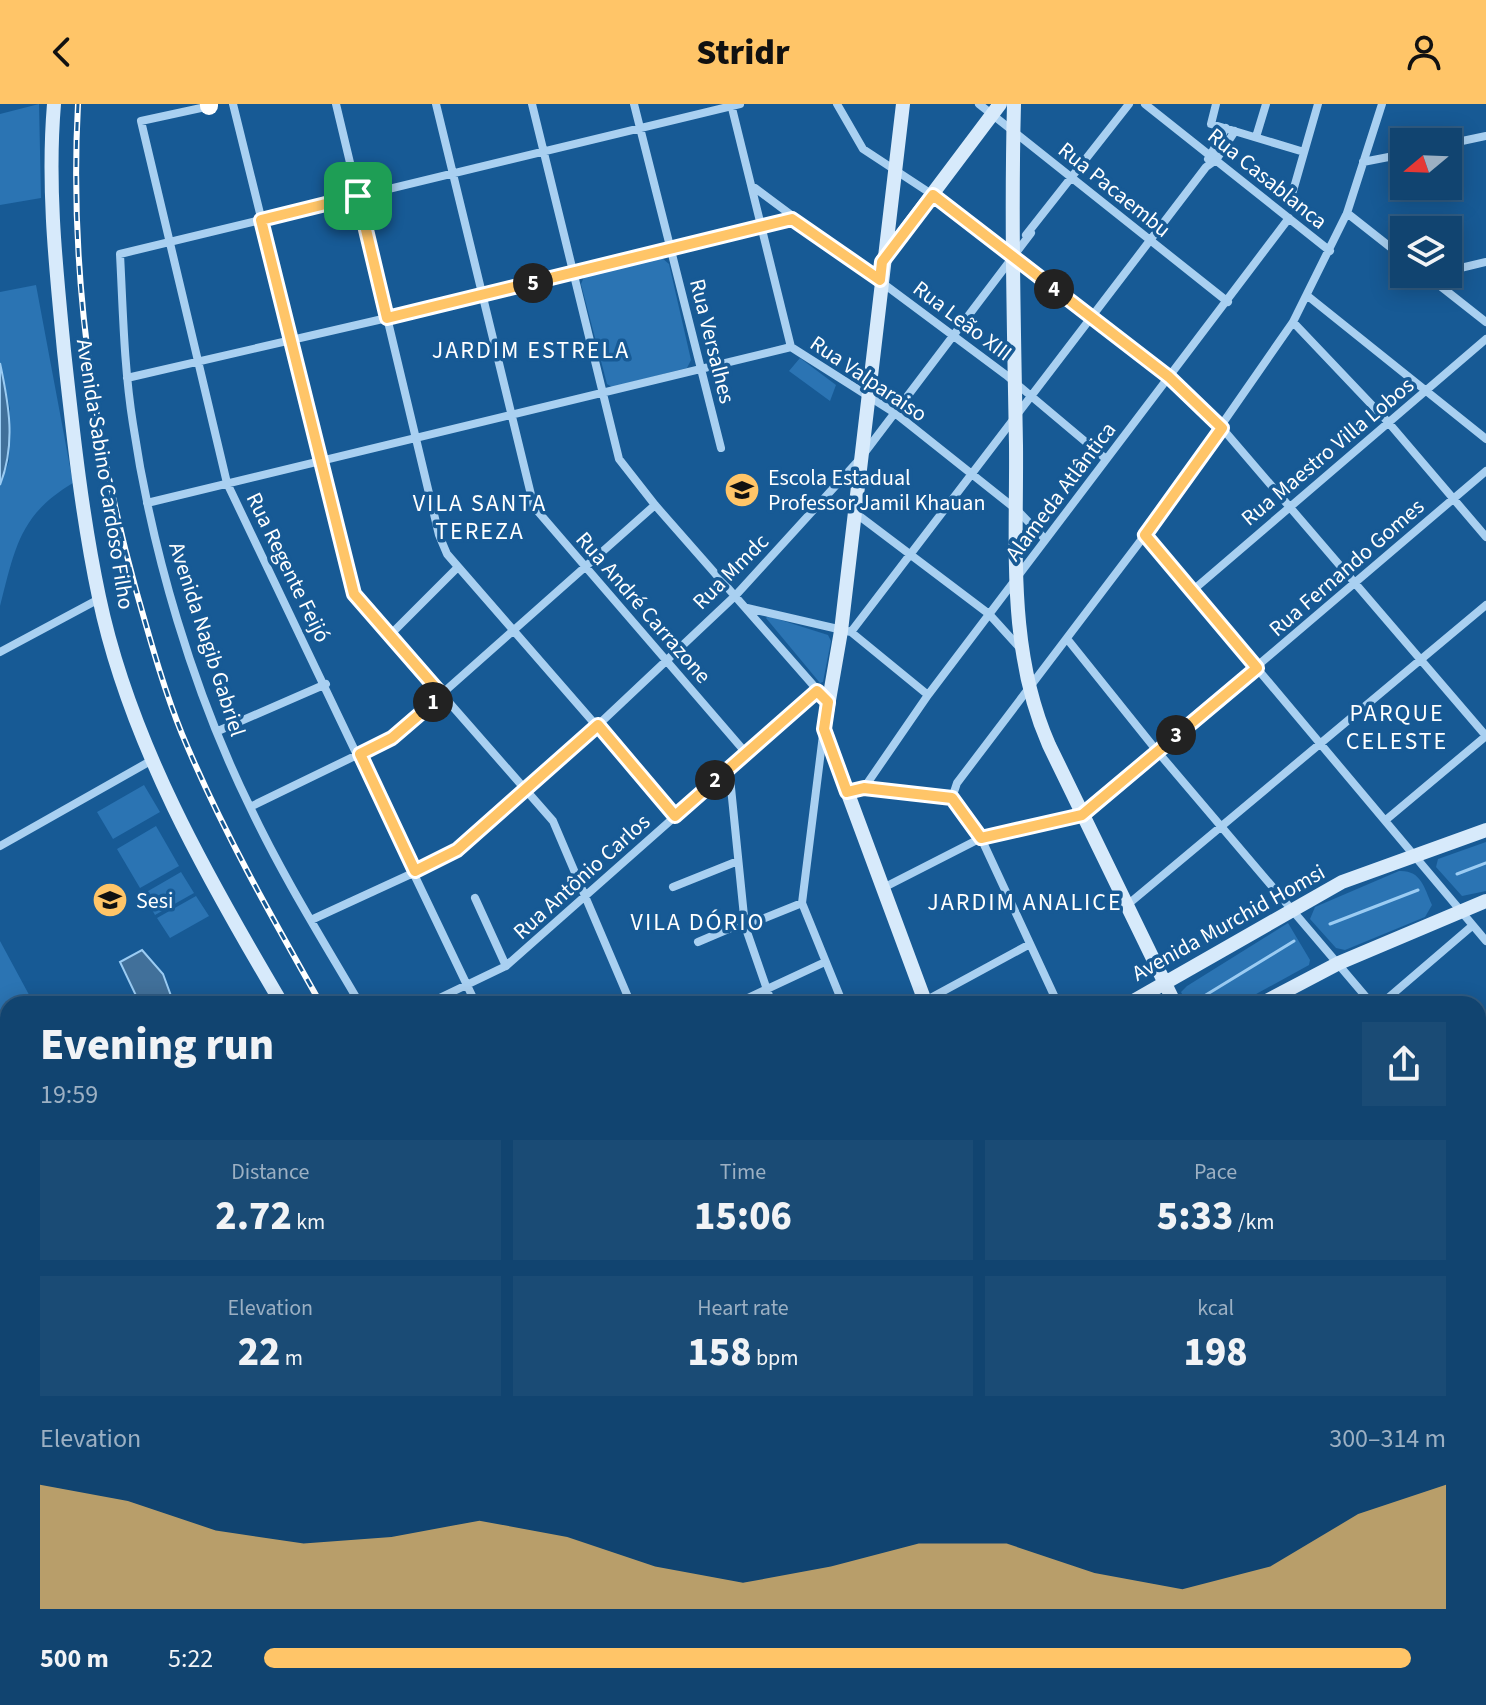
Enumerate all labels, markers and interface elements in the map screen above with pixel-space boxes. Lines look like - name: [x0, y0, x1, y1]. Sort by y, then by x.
- text: Stridr: [696, 27, 790, 78]
- icon: back: [40, 30, 84, 74]
- icon: person: [1402, 30, 1446, 74]
- street label: Rua Casablanca: [1201, 120, 1334, 237]
- north arrow: [1390, 128, 1462, 200]
- map controls: [1390, 128, 1462, 288]
- street label: Rua Pacaembu: [1051, 134, 1178, 245]
- pin: [324, 162, 392, 230]
- icon: arrive: [336, 174, 380, 218]
- button: layers: [1390, 216, 1462, 288]
- pin: 5: [513, 263, 553, 303]
- text: 5: [527, 267, 539, 299]
- pin: 4: [1034, 269, 1074, 309]
- street label: Rua Leão XIII: [906, 273, 1019, 369]
- text: 4: [1048, 273, 1060, 305]
- street label: Rua Versalhes: [681, 276, 743, 407]
- street label: Rua Valparaiso: [803, 328, 933, 430]
- district label: JARDIM ESTRELA: [432, 333, 630, 368]
- street label: Avenida Sabino Cardoso Filho: [68, 337, 142, 612]
- street label: Rua Maestro Villa Lobos: [1234, 370, 1421, 534]
- street label: Alameda Atlântica: [998, 415, 1124, 568]
- place label: Escola Estadual Professor Jamil Khauan: [768, 462, 985, 519]
- school or university icon: Escola Estadual Professor Jamil Khauan: [723, 471, 761, 509]
- district label: VILA SANTA TEREZA: [413, 486, 547, 549]
- street label: Rua Regente Feijó: [238, 487, 338, 648]
- street label: Rua Fernando Gomes: [1262, 491, 1431, 644]
- street label: Rua André Carrazone: [568, 525, 718, 691]
- street label: Rua Mmdc: [685, 526, 776, 617]
- street label: Avenida Nagib Gabriel: [160, 538, 254, 741]
- pin: 1: [413, 682, 453, 722]
- text: 1: [427, 686, 439, 718]
- district label: PARQUE CELESTE: [1346, 696, 1448, 759]
- pin: 3: [1156, 715, 1196, 755]
- text: 3: [1170, 719, 1182, 751]
- pin: 2: [695, 760, 735, 800]
- text: 2: [709, 764, 721, 796]
- street label: Rua Antônio Carlos: [506, 806, 657, 947]
- street label: Avenida Murchid Homsi: [1126, 856, 1331, 989]
- school or university icon: Sesi: [91, 881, 129, 919]
- place label: Sesi: [136, 885, 173, 917]
- district label: JARDIM ANALICE: [927, 885, 1123, 920]
- district label: VILA DÓRIO: [631, 905, 765, 940]
- text: Evening run: [40, 1014, 274, 1077]
- button: share: [1362, 1022, 1446, 1106]
- text: 19:59: [40, 1076, 98, 1113]
- text: Distance: [231, 1156, 309, 1188]
- text: Time: [720, 1156, 766, 1188]
- text: Pace: [1194, 1156, 1237, 1188]
- text: 2.72: [215, 1188, 292, 1245]
- text: 15:06: [694, 1188, 792, 1245]
- text: 5:33: [1157, 1188, 1233, 1245]
- text: km: [292, 1206, 325, 1238]
- text: /km: [1233, 1206, 1275, 1238]
- text: Elevation: [227, 1292, 313, 1324]
- text: Heart rate: [697, 1292, 789, 1324]
- text: kcal: [1197, 1292, 1234, 1324]
- text: 22: [238, 1324, 280, 1381]
- text: 158: [687, 1324, 752, 1381]
- text: 198: [1184, 1324, 1248, 1381]
- text: m: [280, 1342, 303, 1374]
- text: bpm: [752, 1342, 799, 1374]
- text: Elevation: [40, 1420, 141, 1457]
- text: 300–314 m: [1329, 1420, 1446, 1457]
- text: 500 m: [40, 1640, 109, 1677]
- text: 5:22: [168, 1640, 213, 1677]

